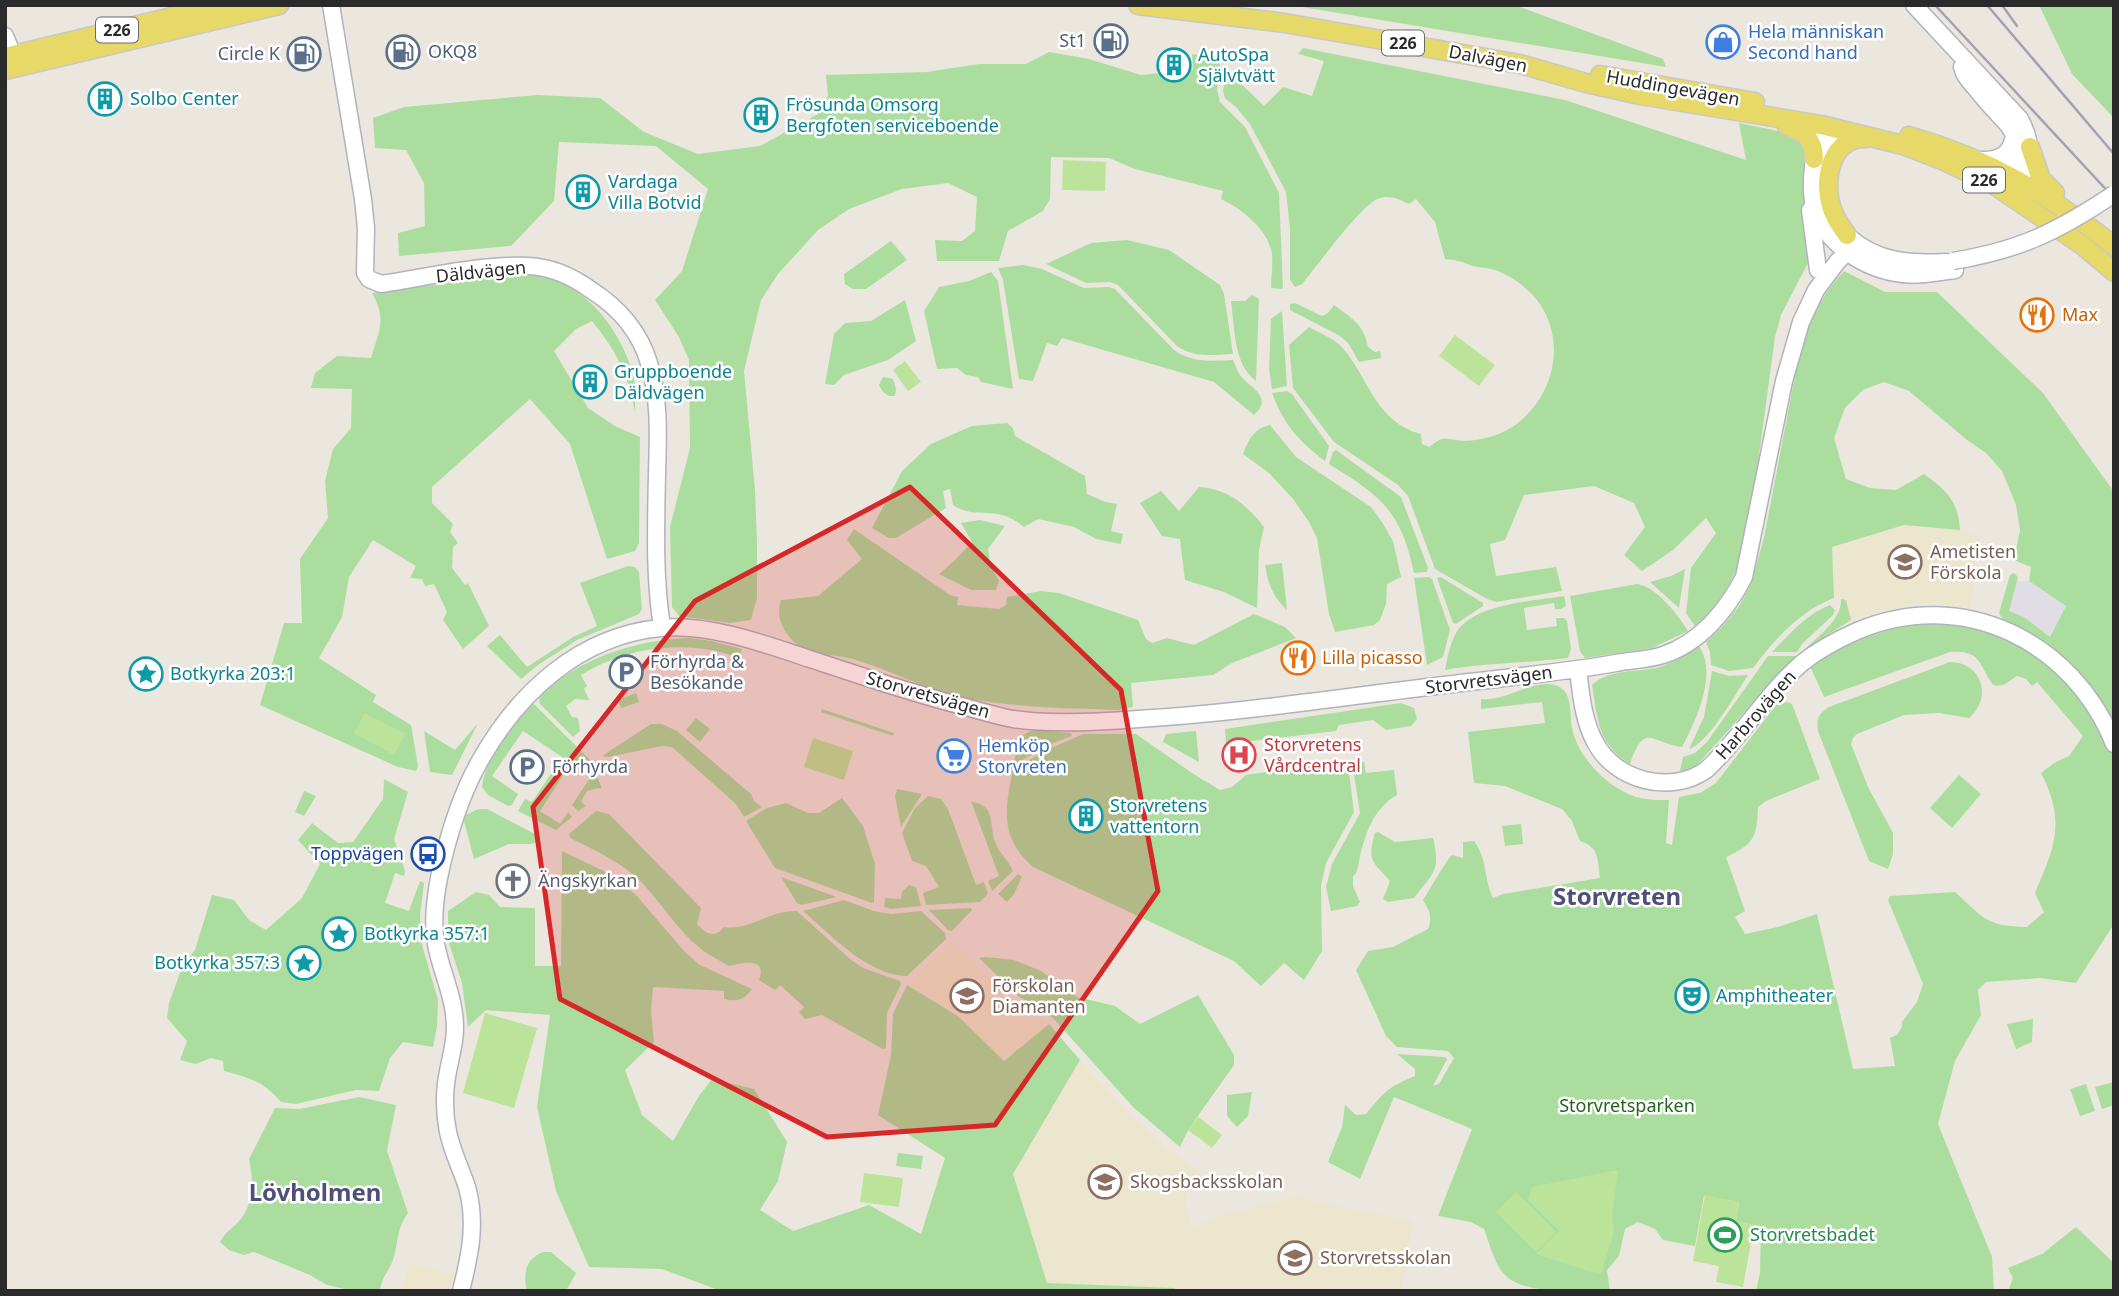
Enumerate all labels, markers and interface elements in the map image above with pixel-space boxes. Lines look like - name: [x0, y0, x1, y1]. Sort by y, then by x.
- road number: 226: [96, 18, 138, 42]
- place label: Hela människan Second hand: [1748, 19, 1884, 64]
- fuel station icon: St1: [1092, 22, 1130, 60]
- shop icon: Hela människan Second hand: [1704, 23, 1742, 61]
- place label: St1: [1059, 28, 1086, 52]
- road number: 226: [1382, 31, 1424, 56]
- fuel station icon: OKQ8: [384, 33, 422, 71]
- fuel station icon: Circle K: [285, 35, 323, 73]
- place label: OKQ8: [428, 39, 477, 63]
- street label: Dalvägen: [1447, 39, 1529, 77]
- place label: Circle K: [218, 41, 281, 65]
- place label: AutoSpa Självtvätt: [1198, 42, 1276, 87]
- building icon: AutoSpa Självtvätt: [1155, 46, 1193, 84]
- street label: Huddingevägen: [1605, 63, 1742, 111]
- building icon: Solbo Center: [86, 80, 124, 118]
- place label: Solbo Center: [130, 86, 239, 110]
- place label: Frösunda Omsorg Bergfoten serviceboende: [786, 92, 999, 137]
- building icon: Frösunda Omsorg Bergfoten serviceboende: [742, 96, 780, 134]
- road number: 226: [1963, 168, 2005, 192]
- place label: Vardaga Villa Botvid: [608, 169, 701, 214]
- building icon: Vardaga Villa Botvid: [564, 173, 602, 211]
- street label: Däldvägen: [435, 254, 527, 288]
- restaurant icon: Max: [2018, 296, 2056, 334]
- place label: Max: [2062, 302, 2098, 326]
- place label: Gruppboende Däldvägen: [614, 359, 732, 404]
- building icon: Gruppboende Däldvägen: [571, 363, 609, 401]
- place label: Ametisten Förskola: [1930, 539, 2016, 584]
- school or university icon: Ametisten Förskola: [1886, 543, 1924, 581]
- restaurant icon: Lilla picasso: [1279, 639, 1317, 677]
- place label: Lilla picasso: [1322, 645, 1423, 669]
- place label: Förhyrda & Besökande: [650, 649, 745, 694]
- parking icon: Förhyrda & Besökande: [607, 653, 645, 691]
- place icon: Botkyrka 203:1: [127, 655, 165, 693]
- street label: Storvretsvägen: [1424, 659, 1554, 699]
- place label: Botkyrka 203:1: [170, 661, 296, 685]
- street label: Storvretsvägen: [864, 665, 993, 723]
- street label: Harbrovägen: [1710, 665, 1801, 764]
- place label: Storvretens Vårdcentral: [1264, 732, 1361, 777]
- place label: Hemköp Storvreten: [978, 733, 1067, 778]
- hospital icon: Storvretens Vårdcentral: [1220, 736, 1258, 774]
- supermarket icon: Hemköp Storvreten: [935, 737, 973, 775]
- parking icon: Förhyrda: [508, 748, 546, 786]
- place label: Förhyrda: [552, 754, 628, 778]
- place label: Storvretens vattentorn: [1110, 793, 1207, 838]
- building icon: Storvretens vattentorn: [1067, 797, 1105, 835]
- bus stop icon: Toppvägen: [409, 835, 447, 873]
- place label: Toppvägen: [311, 841, 404, 865]
- church icon: Ängskyrkan: [494, 862, 532, 900]
- place label: Ängskyrkan: [538, 868, 637, 892]
- district label: Storvreten: [1553, 879, 1681, 912]
- place icon: Botkyrka 357:1: [320, 915, 358, 953]
- place label: Botkyrka 357:1: [364, 921, 490, 945]
- place icon: Botkyrka 357:3: [285, 944, 323, 982]
- place label: Botkyrka 357:3: [154, 950, 280, 974]
- place label: Förskolan Diamanten: [992, 973, 1086, 1018]
- school or university icon: Förskolan Diamanten: [948, 977, 986, 1015]
- theatre icon: Amphitheater: [1673, 977, 1711, 1015]
- place label: Amphitheater: [1716, 983, 1834, 1007]
- park label: Storvretsparken: [1559, 1093, 1695, 1117]
- school or university icon: Skogsbacksskolan: [1086, 1163, 1124, 1201]
- place label: Skogsbacksskolan: [1130, 1169, 1283, 1193]
- district label: Lövholmen: [249, 1175, 381, 1208]
- sports icon: Storvretsbadet: [1706, 1216, 1744, 1254]
- place label: Storvretsbadet: [1750, 1222, 1876, 1246]
- school or university icon: Storvretsskolan: [1276, 1239, 1314, 1277]
- place label: Storvretsskolan: [1320, 1245, 1451, 1269]

